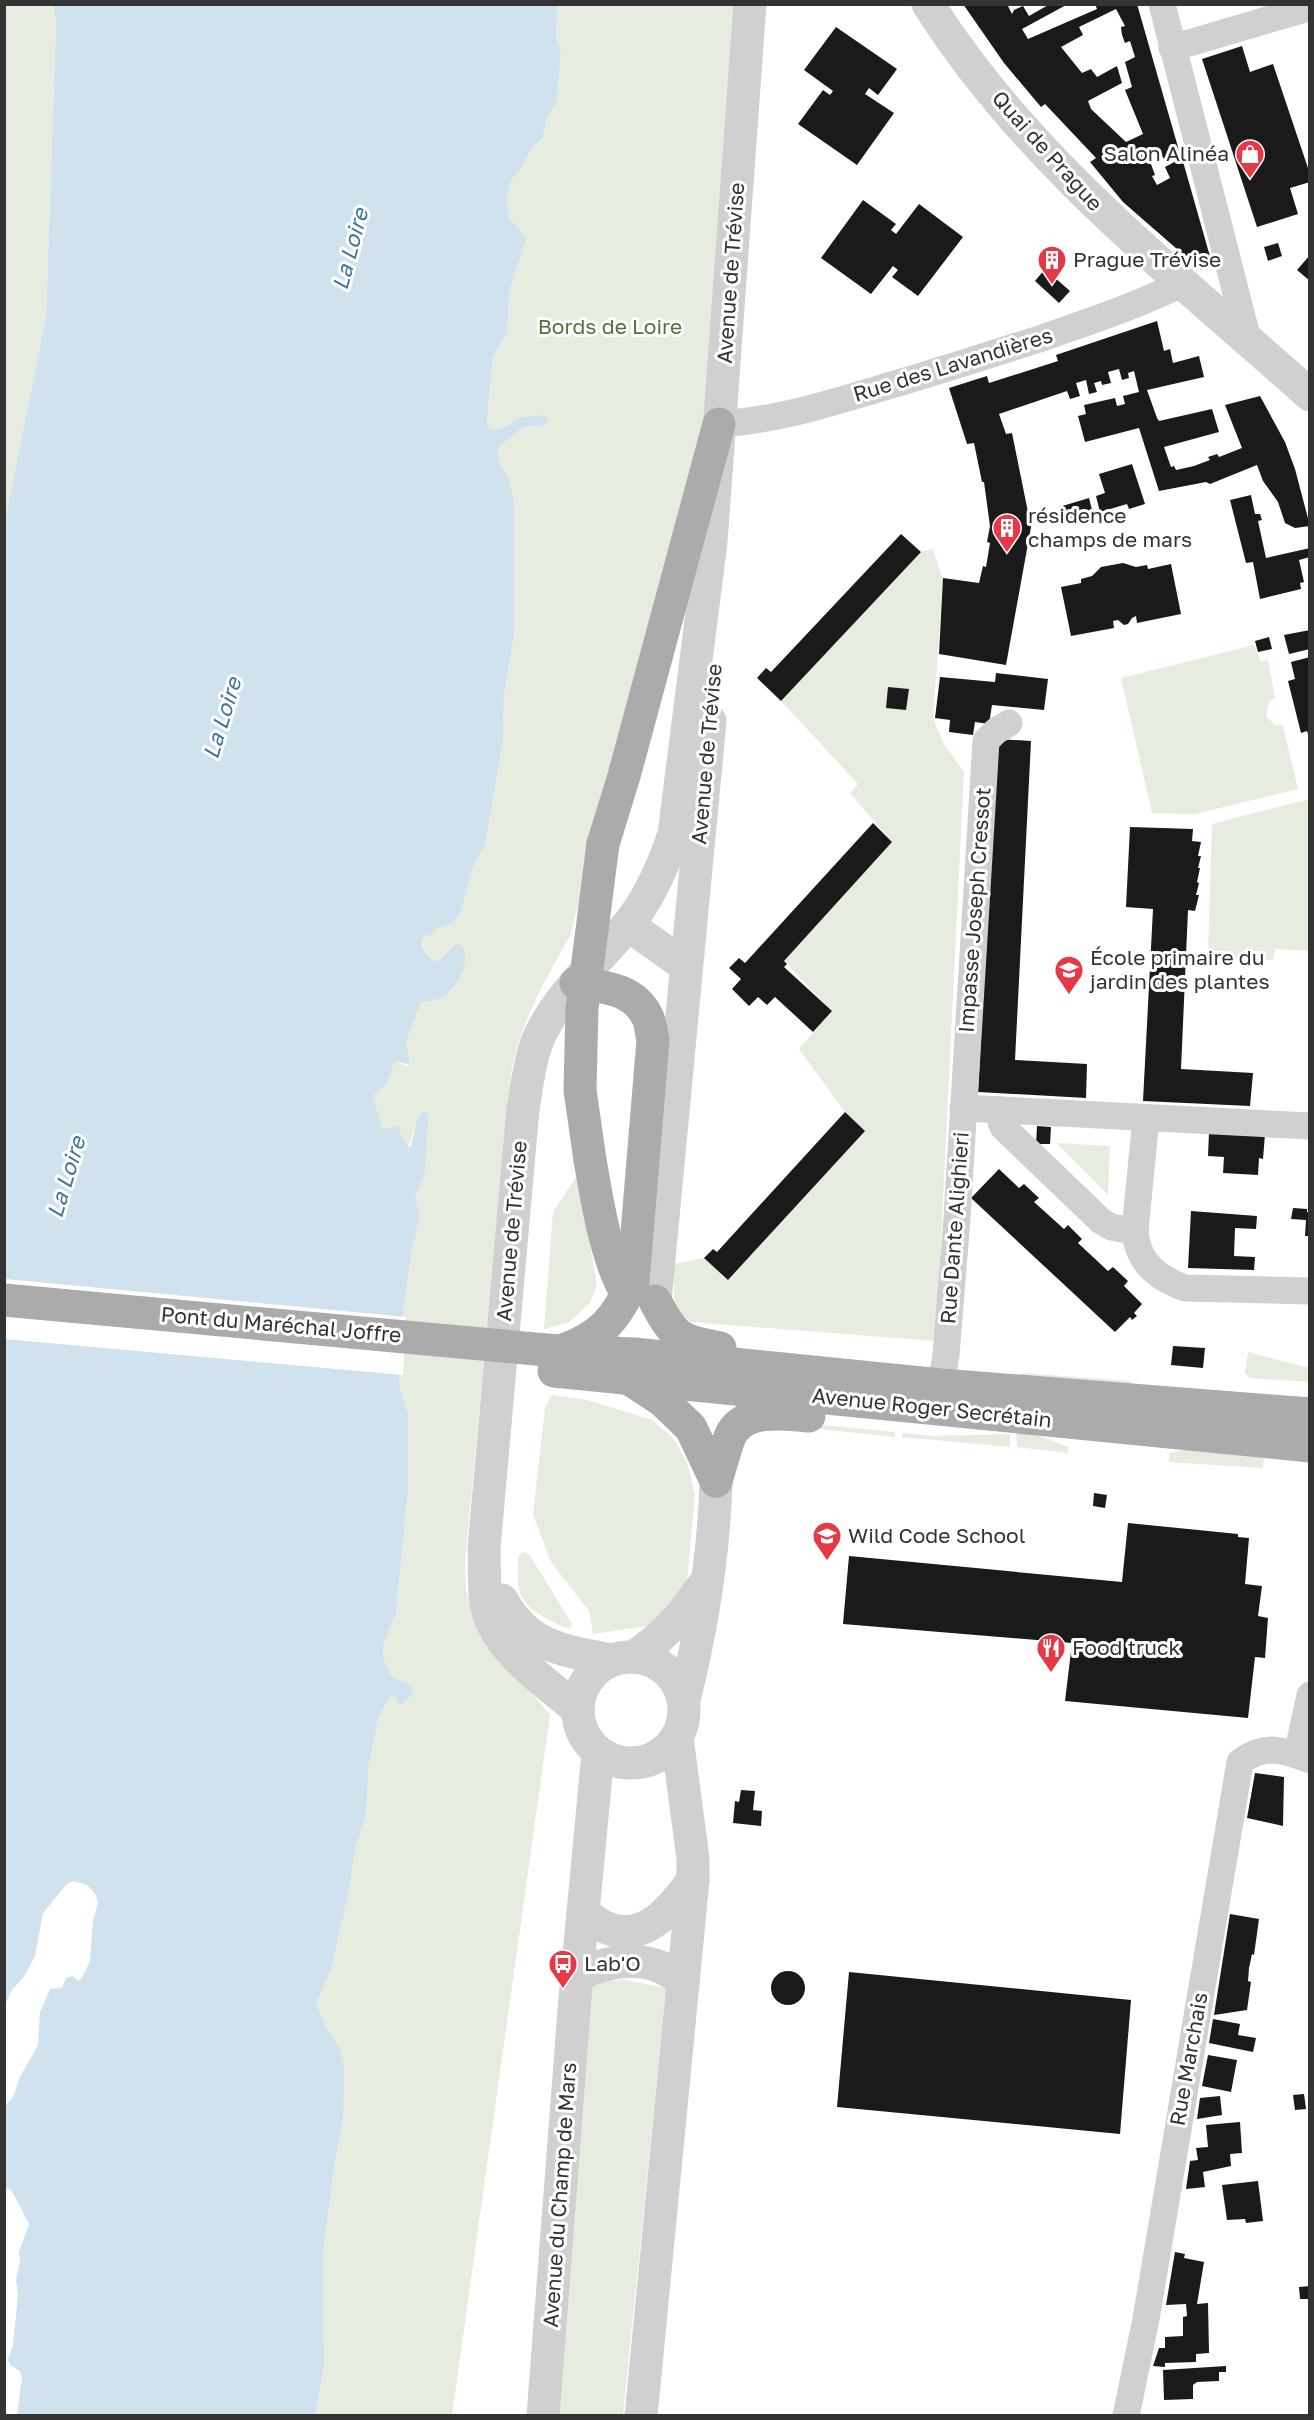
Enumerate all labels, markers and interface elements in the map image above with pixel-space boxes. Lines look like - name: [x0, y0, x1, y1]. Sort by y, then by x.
- street label: Quai de Prague: [987, 85, 1109, 216]
- shop icon: Salon Alinéa: [1234, 138, 1266, 180]
- place label: Salon Alinéa: [1103, 140, 1229, 166]
- street label: Avenue de Trévise: [711, 182, 749, 364]
- water label: La Loire: [326, 203, 374, 293]
- building icon: Prague Trévise: [1036, 244, 1068, 286]
- place label: Prague Trévise: [1073, 246, 1221, 272]
- park label: Bords de Loire: [538, 313, 682, 339]
- street label: Rue des Lavandières: [850, 321, 1056, 407]
- place label: résidence champs de mars: [1028, 502, 1192, 552]
- building icon: résidence champs de mars: [991, 512, 1023, 554]
- street label: Avenue de Trévise: [685, 662, 727, 845]
- water label: La Loire: [196, 672, 247, 762]
- street label: Impasse Joseph Cressot: [952, 786, 996, 1034]
- place label: École primaire du jardin des plantes: [1089, 944, 1270, 994]
- school or university icon: École primaire du jardin des plantes: [1053, 954, 1085, 996]
- water label: La Loire: [40, 1131, 91, 1221]
- street label: Rue Dante Alighieri: [934, 1131, 974, 1325]
- street label: Avenue de Trévise: [490, 1139, 532, 1322]
- street label: Pont du Maréchal Joffre: [160, 1301, 402, 1347]
- street label: Avenue Roger Secrétain: [811, 1382, 1053, 1433]
- school or university icon: Wild Code School: [811, 1520, 843, 1562]
- place label: Wild Code School: [848, 1522, 1025, 1548]
- restaurant icon: Food truck: [1035, 1632, 1067, 1674]
- place label: Food truck: [1072, 1634, 1180, 1660]
- bus stop icon: Lab'O: [547, 1948, 579, 1990]
- place label: Lab'O: [584, 1950, 641, 1976]
- street label: Rue Marchais: [1164, 1990, 1213, 2128]
- street label: Avenue du Champ de Mars: [537, 2062, 581, 2328]

